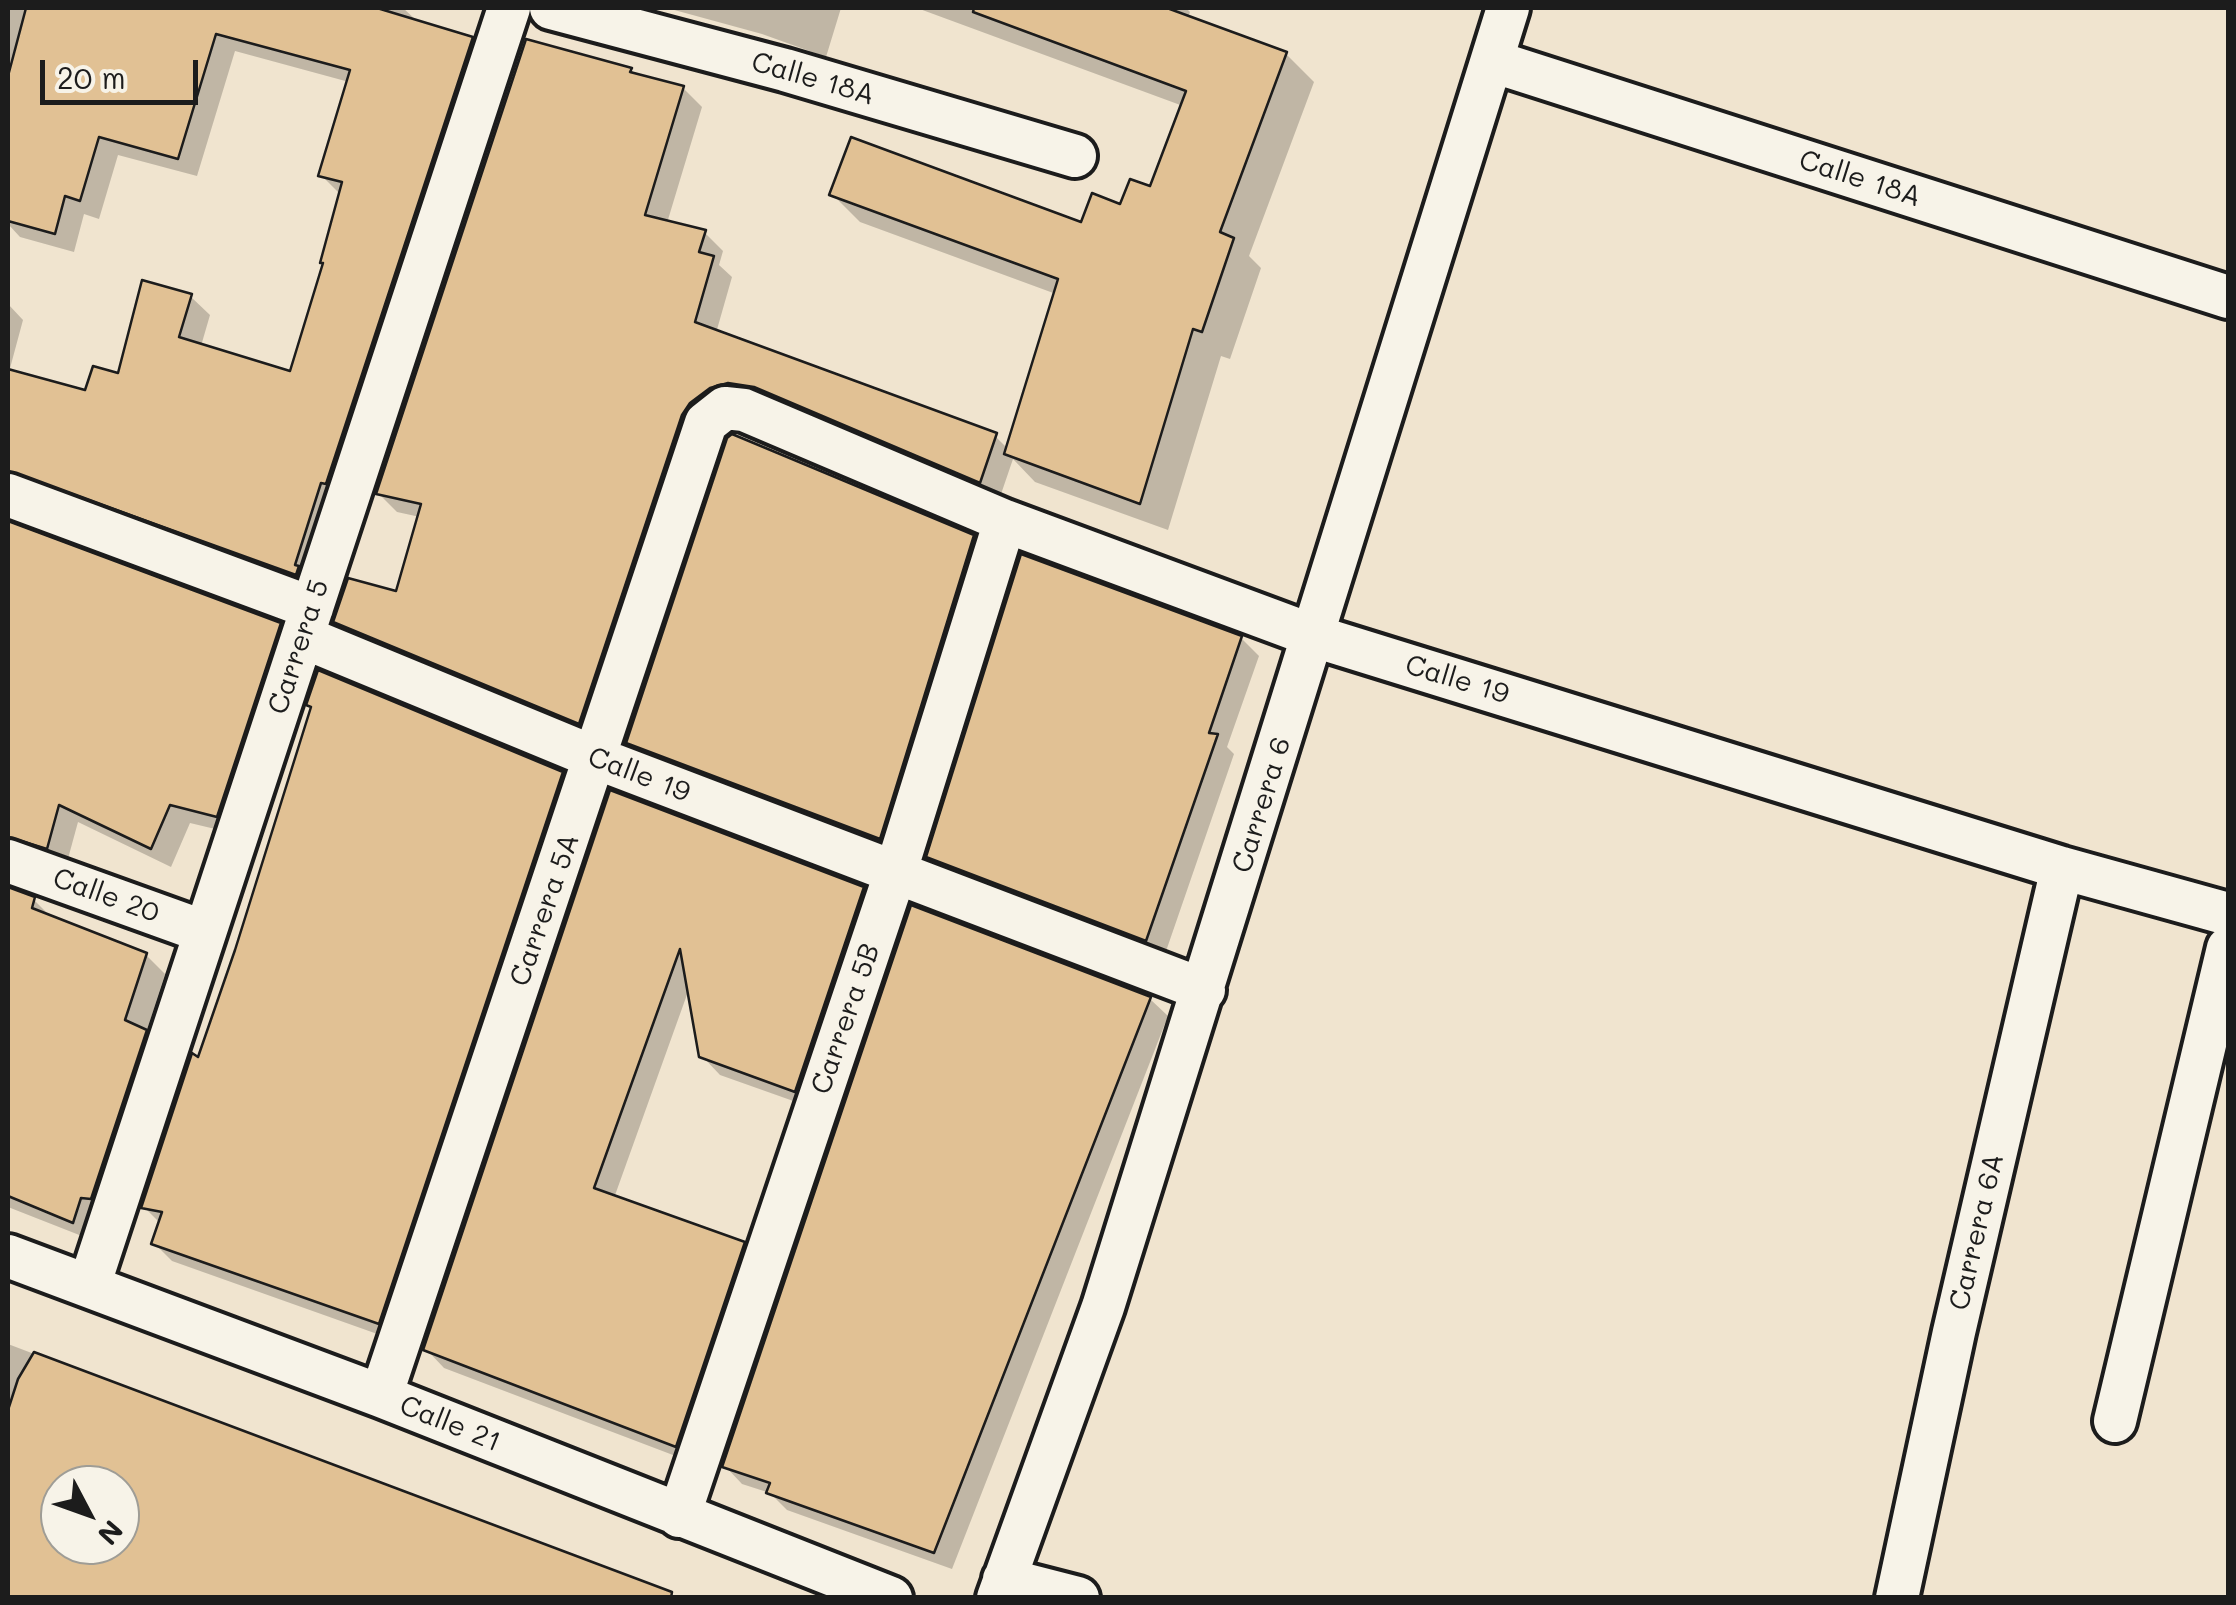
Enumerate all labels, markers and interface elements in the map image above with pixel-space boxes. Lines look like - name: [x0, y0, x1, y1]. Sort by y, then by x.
- scale bar: [45, 40, 202, 102]
- street label: Calle 18A: [748, 45, 878, 113]
- text: 20 m: [57, 57, 126, 97]
- street label: Calle 18A: [1795, 143, 1925, 215]
- street label: Carrera 5: [261, 575, 337, 719]
- street label: Calle 19: [1401, 648, 1513, 712]
- street label: Carrera 6: [1225, 733, 1299, 877]
- street label: Calle 19: [583, 740, 695, 810]
- street label: Carrera 5A: [503, 829, 587, 991]
- street label: Calle 20: [48, 861, 164, 931]
- street label: Carrera 5B: [805, 939, 887, 1099]
- street label: Carrera 6A: [1943, 1150, 2011, 1314]
- street label: Calle 21: [395, 1389, 505, 1459]
- north arrow: [40, 1465, 140, 1565]
- text: N: [91, 1514, 132, 1553]

